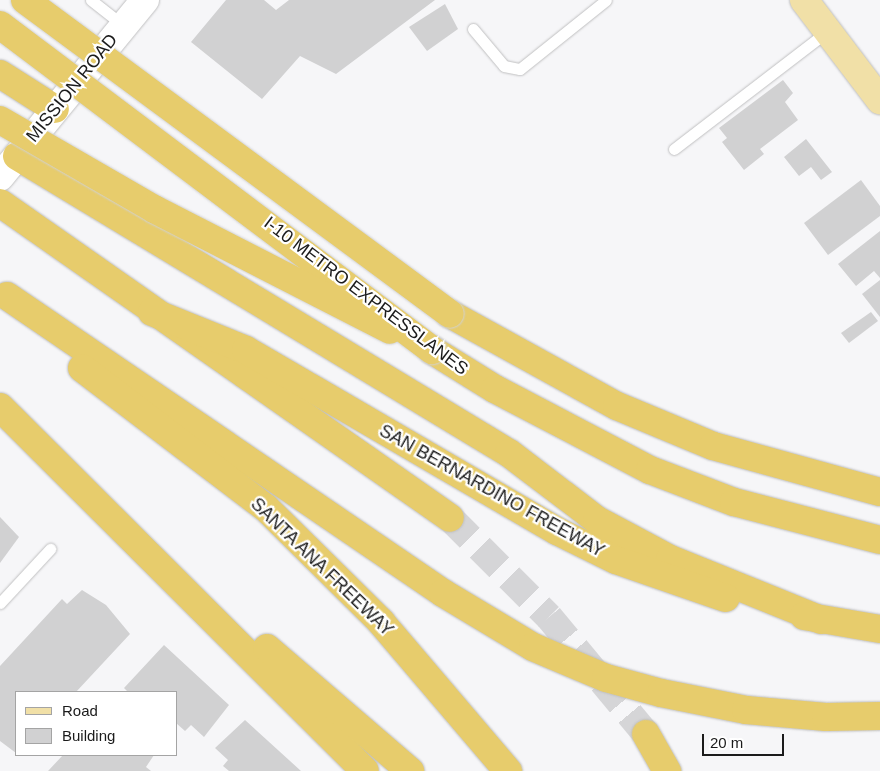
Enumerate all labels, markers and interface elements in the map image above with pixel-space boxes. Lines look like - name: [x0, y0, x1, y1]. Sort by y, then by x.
- street label: MISSION ROAD: [22, 30, 122, 146]
- street label: I-10 METRO EXPRESSLANES: [260, 212, 472, 380]
- street label: SAN BERNARDINO FREEWAY: [376, 420, 608, 562]
- street label: SANTA ANA FREEWAY: [245, 492, 399, 642]
- legend: [15, 691, 178, 756]
- text: Road: [62, 702, 98, 719]
- scale bar: [705, 724, 788, 756]
- text: Building: [62, 727, 115, 744]
- text: 20 m: [710, 734, 743, 751]

